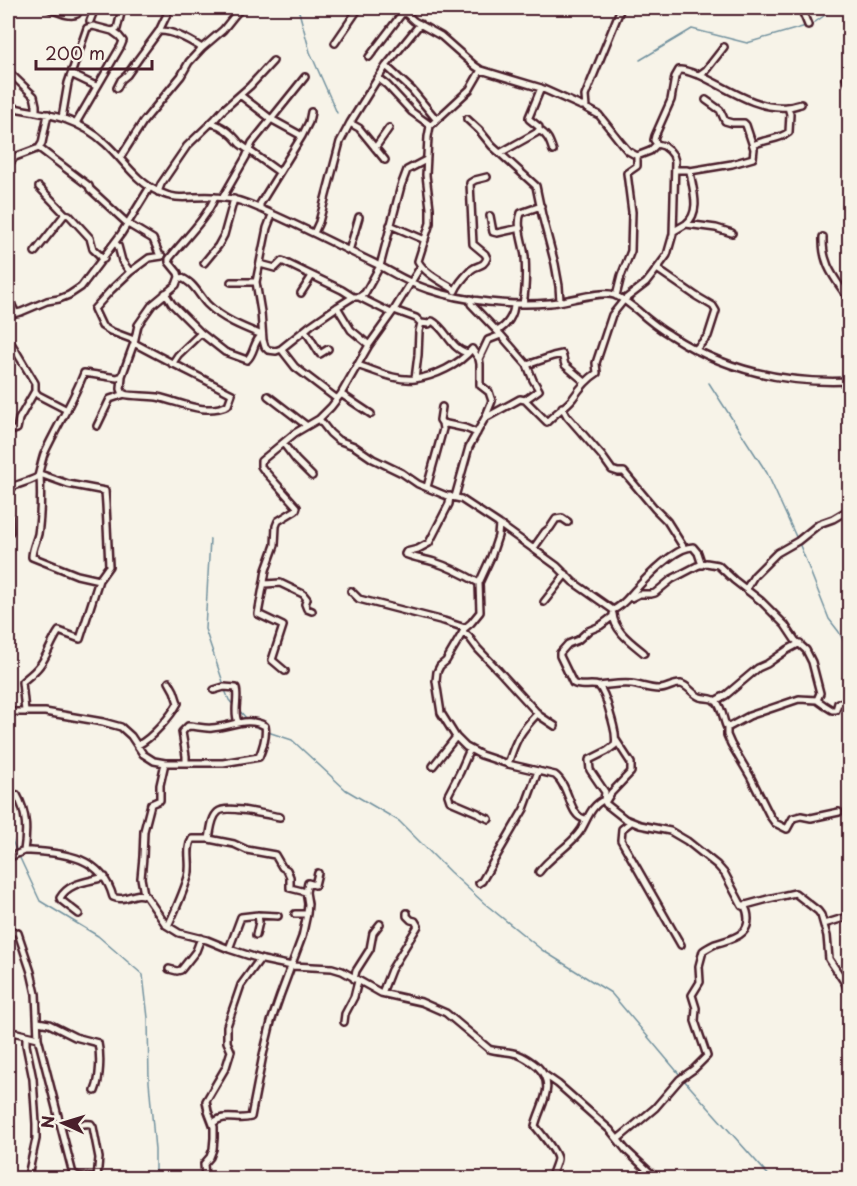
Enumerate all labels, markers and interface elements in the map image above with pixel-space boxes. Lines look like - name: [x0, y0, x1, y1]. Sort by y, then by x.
- scale bar: [36, 33, 152, 71]
- text: 200 m: [45, 39, 105, 66]
- north arrow: [33, 1093, 93, 1153]
- text: N: [35, 1115, 59, 1129]

